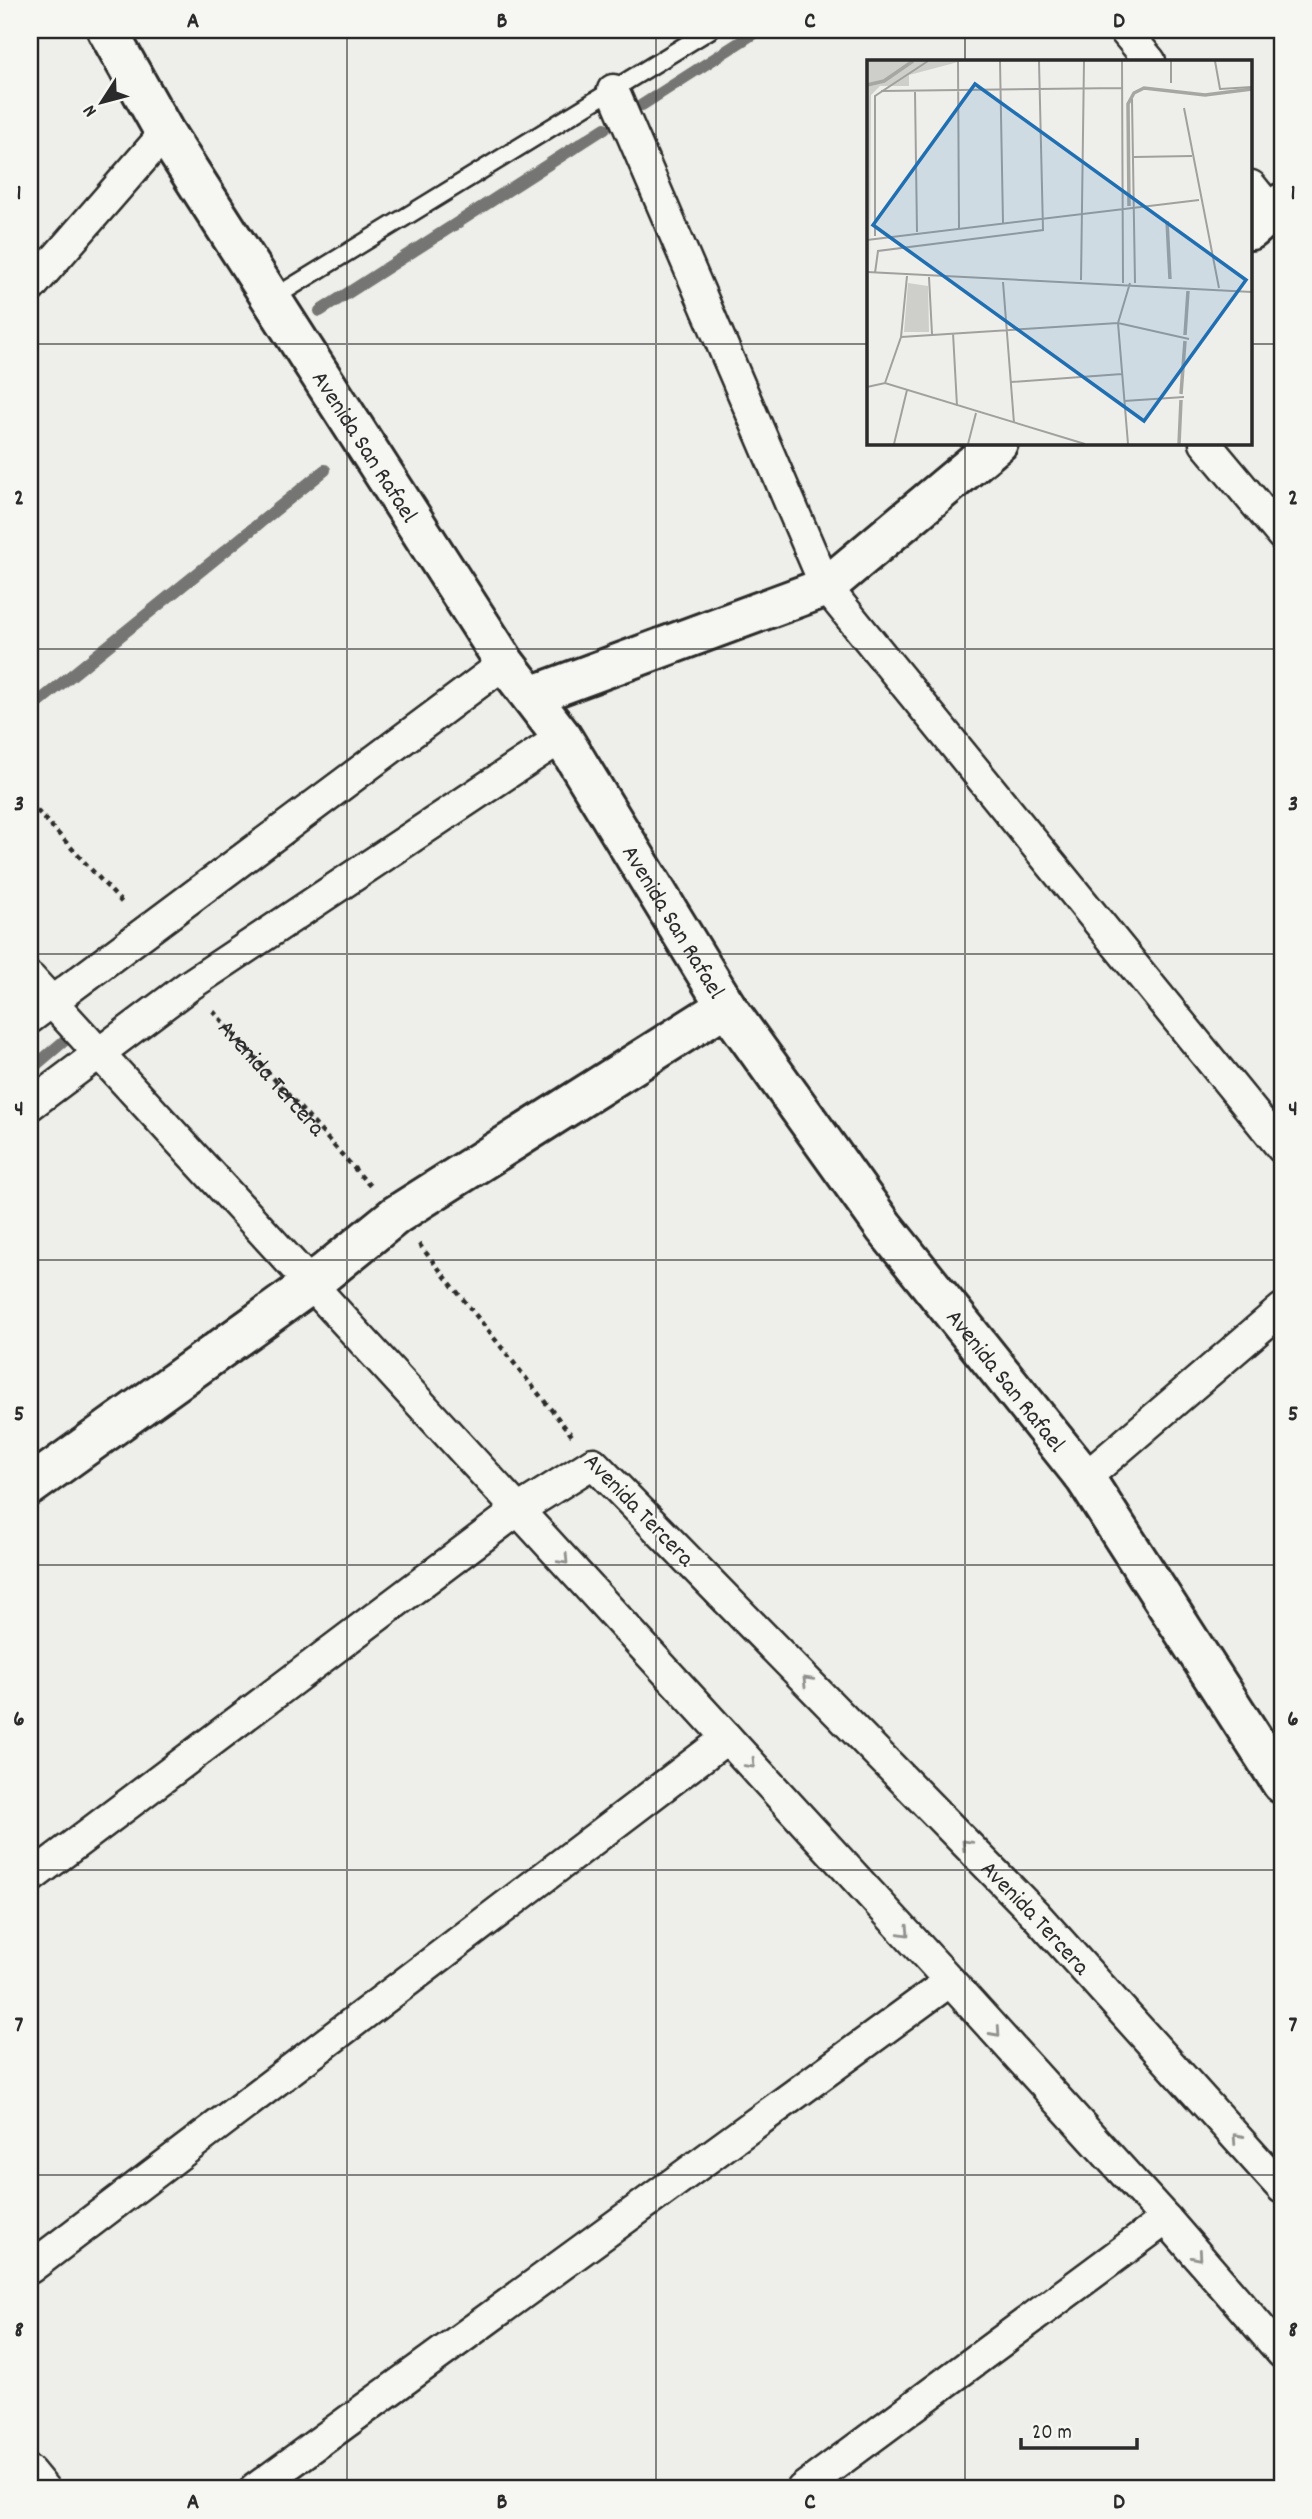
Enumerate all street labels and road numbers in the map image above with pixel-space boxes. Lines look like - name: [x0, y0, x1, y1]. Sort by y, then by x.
- street label: Avenida San Rafael: [302, 365, 425, 530]
- street label: Avenida San Rafael: [612, 839, 732, 1006]
- street label: Avenida Tercera: [209, 1013, 332, 1146]
- street label: Avenida San Rafael: [936, 1303, 1072, 1461]
- street label: Avenida Tercera: [575, 1447, 702, 1576]
- street label: Avenida Tercera: [971, 1854, 1097, 1984]

